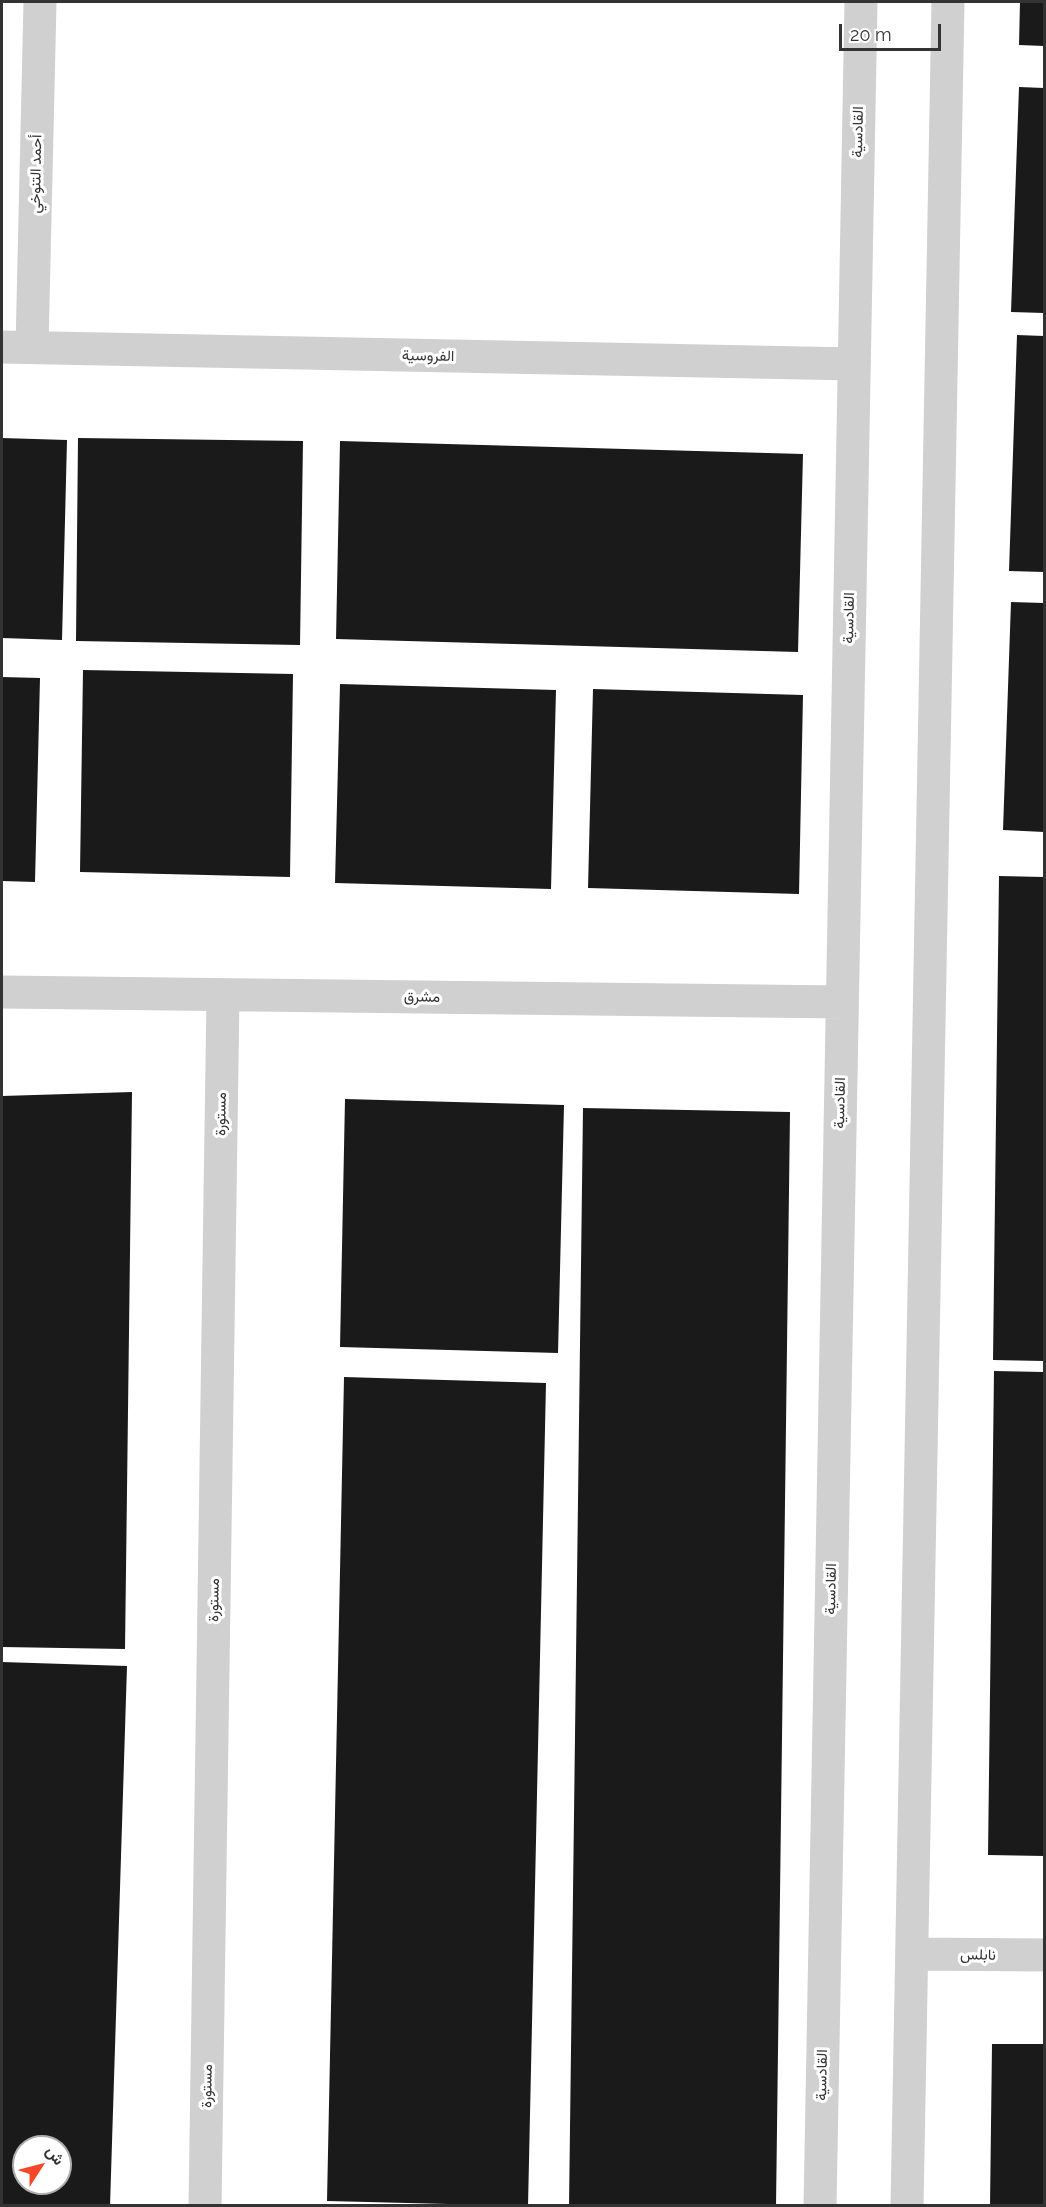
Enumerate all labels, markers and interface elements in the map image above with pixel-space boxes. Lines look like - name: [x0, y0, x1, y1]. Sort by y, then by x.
- scale bar: [842, 12, 944, 50]
- text: 20 m: [850, 24, 892, 45]
- street label: القادسية: [849, 106, 867, 158]
- street label: أحمد التنوخي: [26, 134, 46, 214]
- street label: الفروسية: [402, 347, 454, 365]
- street label: القادسية: [840, 592, 858, 644]
- street label: مشرق: [404, 988, 440, 1006]
- street label: القادسية: [831, 1077, 849, 1129]
- street label: مستورة: [212, 1092, 230, 1136]
- street label: القادسية: [822, 1563, 840, 1615]
- street label: مستورة: [205, 1578, 223, 1622]
- street label: نابلس: [960, 1946, 996, 1964]
- street label: القادسية: [813, 2049, 831, 2101]
- street label: مستورة: [198, 2064, 216, 2108]
- north arrow: [12, 2135, 72, 2195]
- text: ش: [42, 2142, 69, 2169]

